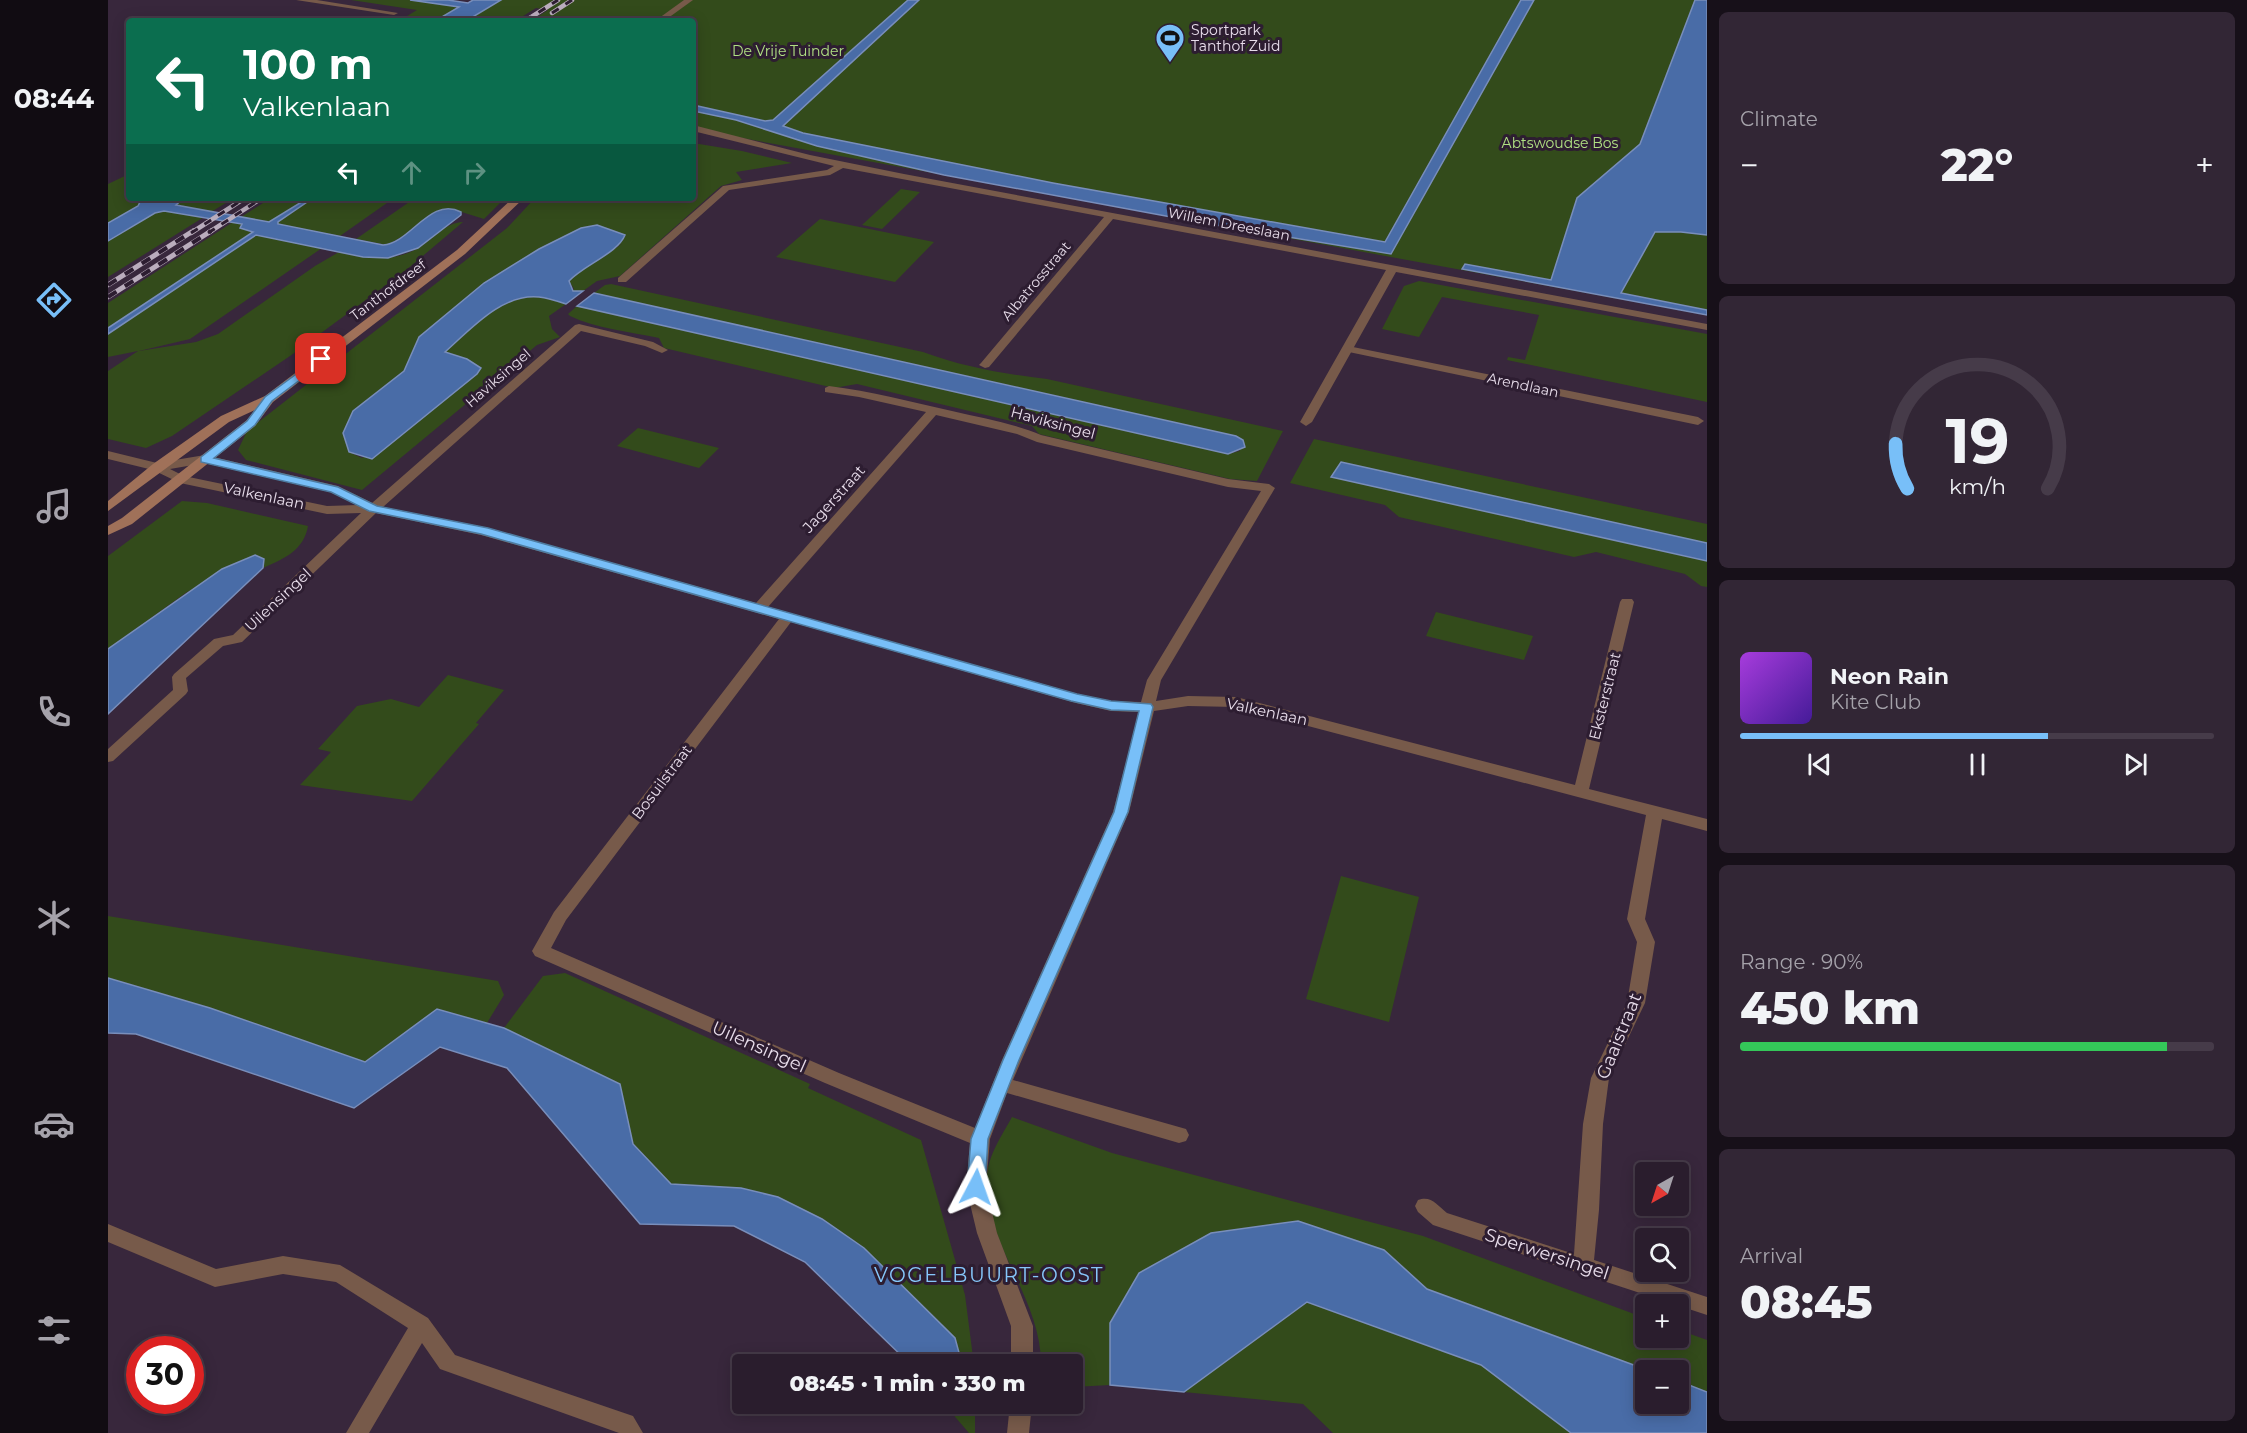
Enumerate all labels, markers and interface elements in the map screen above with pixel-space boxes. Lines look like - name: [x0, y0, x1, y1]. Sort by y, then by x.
- place label: Sportpark Tanthof Zuid: [1191, 21, 1280, 55]
- sports icon: Sportpark Tanthof Zuid: [1154, 22, 1186, 64]
- text: 100 m: [243, 38, 372, 90]
- icon: left: [144, 42, 222, 120]
- park label: De Vrije Tuinder: [732, 42, 845, 60]
- text: 08:44: [14, 82, 94, 115]
- text: Valkenlaan: [243, 90, 391, 123]
- text: Climate: [1740, 107, 1818, 131]
- park label: Abtswoudse Bos: [1502, 134, 1619, 152]
- text: 22°: [1941, 137, 2013, 192]
- text: −: [1740, 145, 1759, 185]
- text: +: [2195, 145, 2214, 185]
- icon: left: [332, 156, 365, 189]
- icon: ahead: [395, 156, 428, 189]
- icon: right: [458, 156, 491, 189]
- street label: Willem Dreeslaan: [1166, 203, 1292, 245]
- street label: Albatrosstraat: [998, 237, 1075, 324]
- street label: Tanthofdreef: [346, 255, 431, 324]
- icon: directions: [33, 279, 75, 321]
- pin: [295, 333, 346, 384]
- icon: arrive: [304, 342, 337, 375]
- street label: Haviksingel: [462, 345, 534, 411]
- street label: Arendlaan: [1486, 369, 1560, 401]
- street label: Haviksingel: [1009, 402, 1097, 443]
- text: 19: [1945, 403, 2009, 479]
- street label: Jagerstraat: [798, 461, 869, 537]
- text: km/h: [1948, 474, 2006, 500]
- street label: Valkenlaan: [222, 478, 306, 513]
- icon: music: [33, 485, 75, 527]
- street label: Uilensingel: [240, 564, 315, 635]
- street label: Eksterstraat: [1584, 650, 1625, 742]
- text: Neon Rain: [1830, 663, 1949, 690]
- text: Kite Club: [1830, 690, 1921, 714]
- icon: phone: [33, 691, 75, 733]
- street label: Valkenlaan: [1225, 694, 1309, 729]
- street label: Bosuilstraat: [627, 741, 696, 823]
- icon: previous: [1803, 748, 1836, 781]
- icon: pause: [1961, 748, 1994, 781]
- icon: next: [2119, 748, 2152, 781]
- icon: climate: [33, 897, 75, 939]
- text: Range · 90%: [1740, 950, 1863, 974]
- text: 450 km: [1740, 980, 1920, 1035]
- street label: Gaaistraat: [1592, 990, 1646, 1082]
- street label: Uilensingel: [708, 1016, 810, 1078]
- icon: car: [33, 1103, 75, 1145]
- position arrow: [944, 1155, 1008, 1219]
- north arrow: [1635, 1162, 1689, 1216]
- map controls: [1635, 1162, 1689, 1414]
- street label: Sperwersingel: [1482, 1224, 1612, 1284]
- button: search: [1635, 1228, 1689, 1282]
- text: Arrival: [1740, 1244, 1803, 1268]
- district label: VOGELBUURT-OOST: [874, 1263, 1104, 1287]
- text: 08:45: [1740, 1274, 1872, 1329]
- button: +: [1635, 1294, 1689, 1348]
- icon: filters: [33, 1309, 75, 1351]
- speed limit sign: 30: [126, 1336, 204, 1414]
- button: −: [1635, 1360, 1689, 1414]
- text: 08:45 · 1 min · 330 m: [790, 1370, 1025, 1397]

